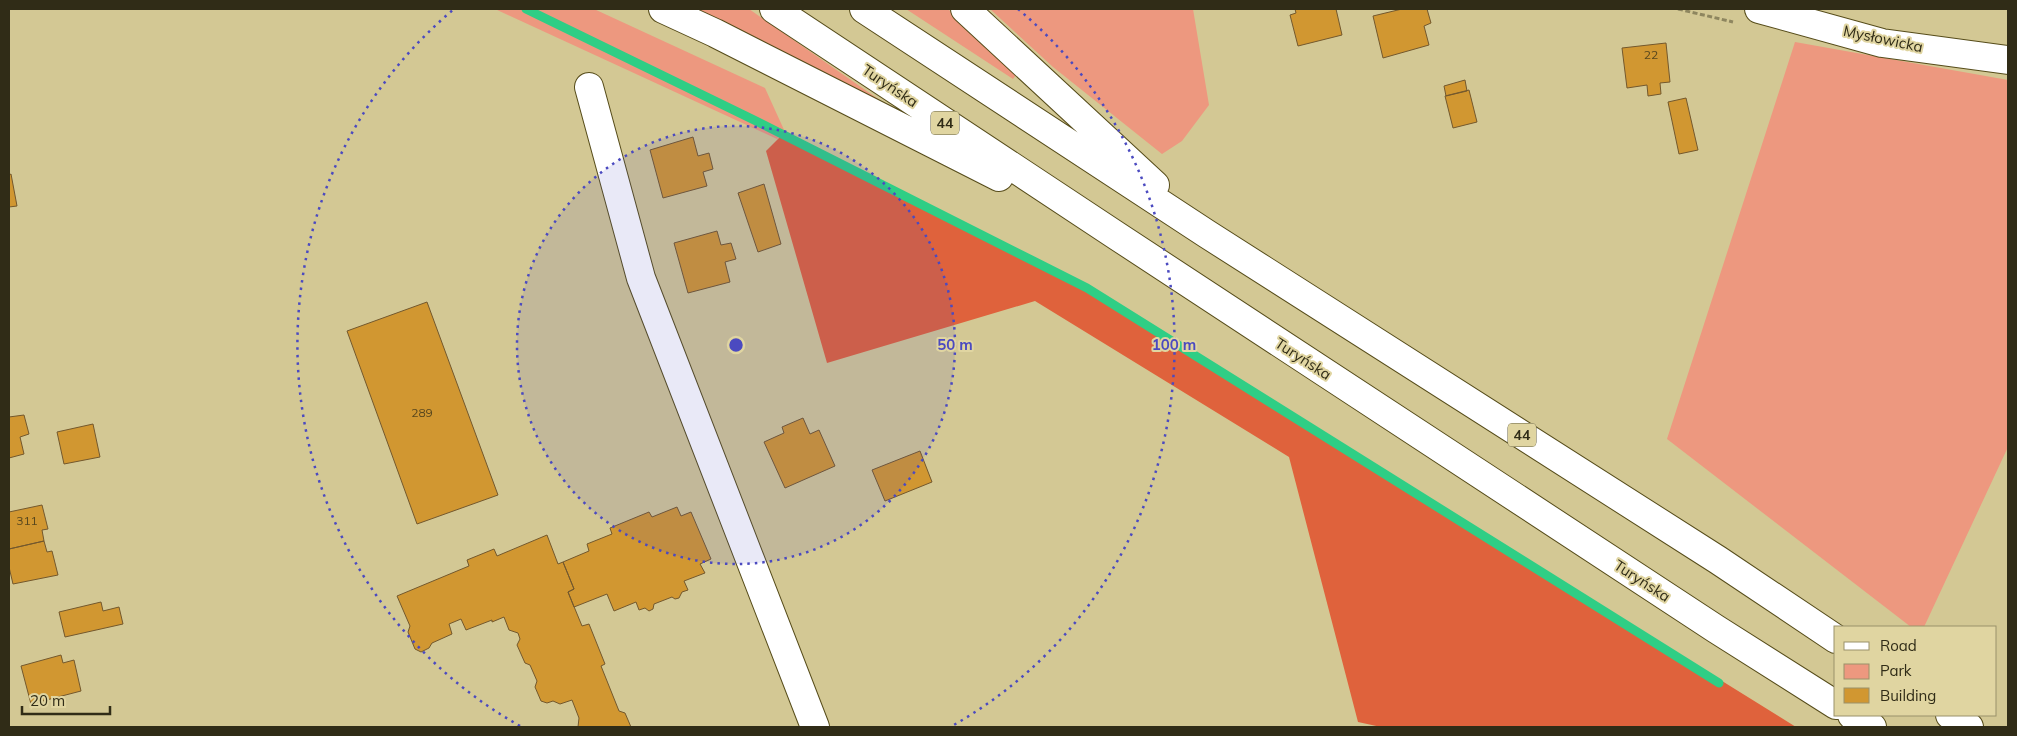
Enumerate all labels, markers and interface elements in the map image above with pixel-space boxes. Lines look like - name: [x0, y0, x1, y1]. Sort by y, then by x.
- street label: Mysłowicka: [1842, 21, 1925, 56]
- house number: 22: [1644, 47, 1658, 62]
- street label: Turyńska: [859, 60, 922, 111]
- road number: 44: [931, 112, 959, 134]
- street label: Turyńska: [1272, 333, 1335, 384]
- text: 50 m: [937, 335, 973, 354]
- text: 100 m: [1152, 335, 1196, 354]
- centre of rings: [727, 336, 745, 354]
- house number: 289: [411, 405, 433, 420]
- road number: 44: [1508, 424, 1536, 446]
- house number: 311: [16, 513, 38, 528]
- street label: Turyńska: [1611, 555, 1674, 606]
- legend: [1834, 626, 1997, 716]
- text: Road: [1880, 636, 1917, 655]
- text: Park: [1880, 661, 1912, 680]
- scale bar: [22, 684, 110, 716]
- text: Building: [1880, 686, 1936, 705]
- text: 20 m: [30, 691, 65, 710]

